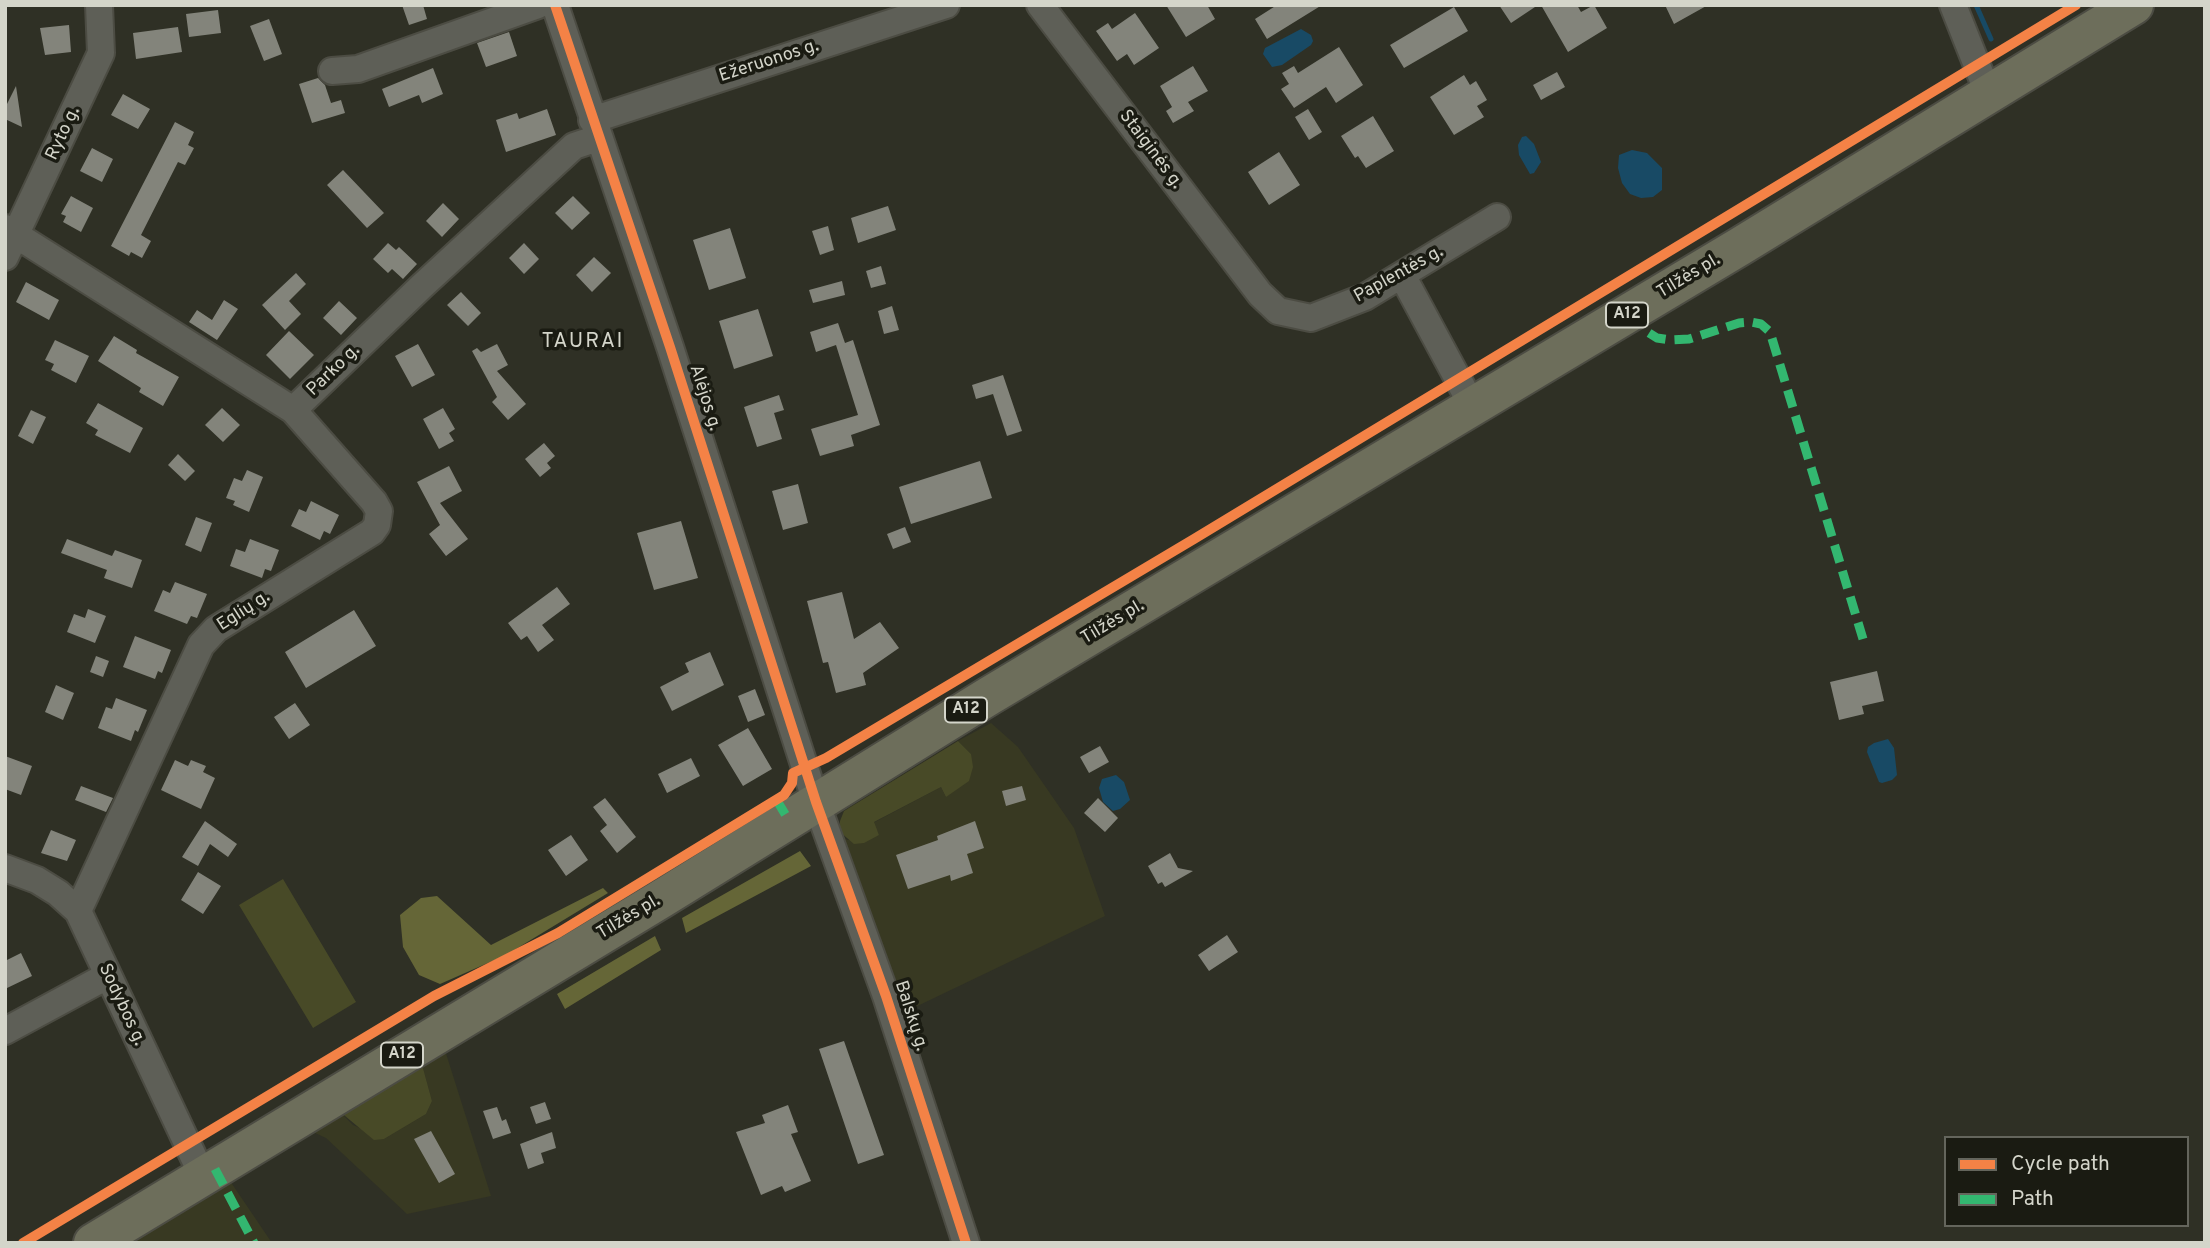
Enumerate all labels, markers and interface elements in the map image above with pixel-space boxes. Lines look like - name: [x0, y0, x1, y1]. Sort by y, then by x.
- street label: Ežeruonos g.: [716, 36, 822, 88]
- street label: Ryto g.: [42, 104, 86, 164]
- street label: Staiginės g.: [1113, 106, 1187, 194]
- street label: Paplentės g.: [1351, 242, 1447, 308]
- street label: Tilžės pl.: [1654, 250, 1724, 304]
- road number: A12: [1606, 302, 1648, 328]
- district label: TAURAI: [542, 330, 624, 356]
- street label: Parko g.: [303, 341, 365, 401]
- street label: Alėjos g.: [683, 362, 725, 434]
- street label: Eglių g.: [214, 587, 274, 637]
- street label: Tilžės pl.: [1078, 596, 1148, 650]
- road number: A12: [945, 698, 987, 722]
- street label: Tilžės pl.: [594, 891, 664, 945]
- street label: Sodybos g.: [93, 961, 149, 1049]
- street label: Balskų g.: [889, 978, 931, 1054]
- road number: A12: [381, 1042, 423, 1068]
- legend: [1944, 1136, 2189, 1227]
- text: Cycle path: [2011, 1151, 2110, 1178]
- text: Path: [2011, 1186, 2054, 1213]

